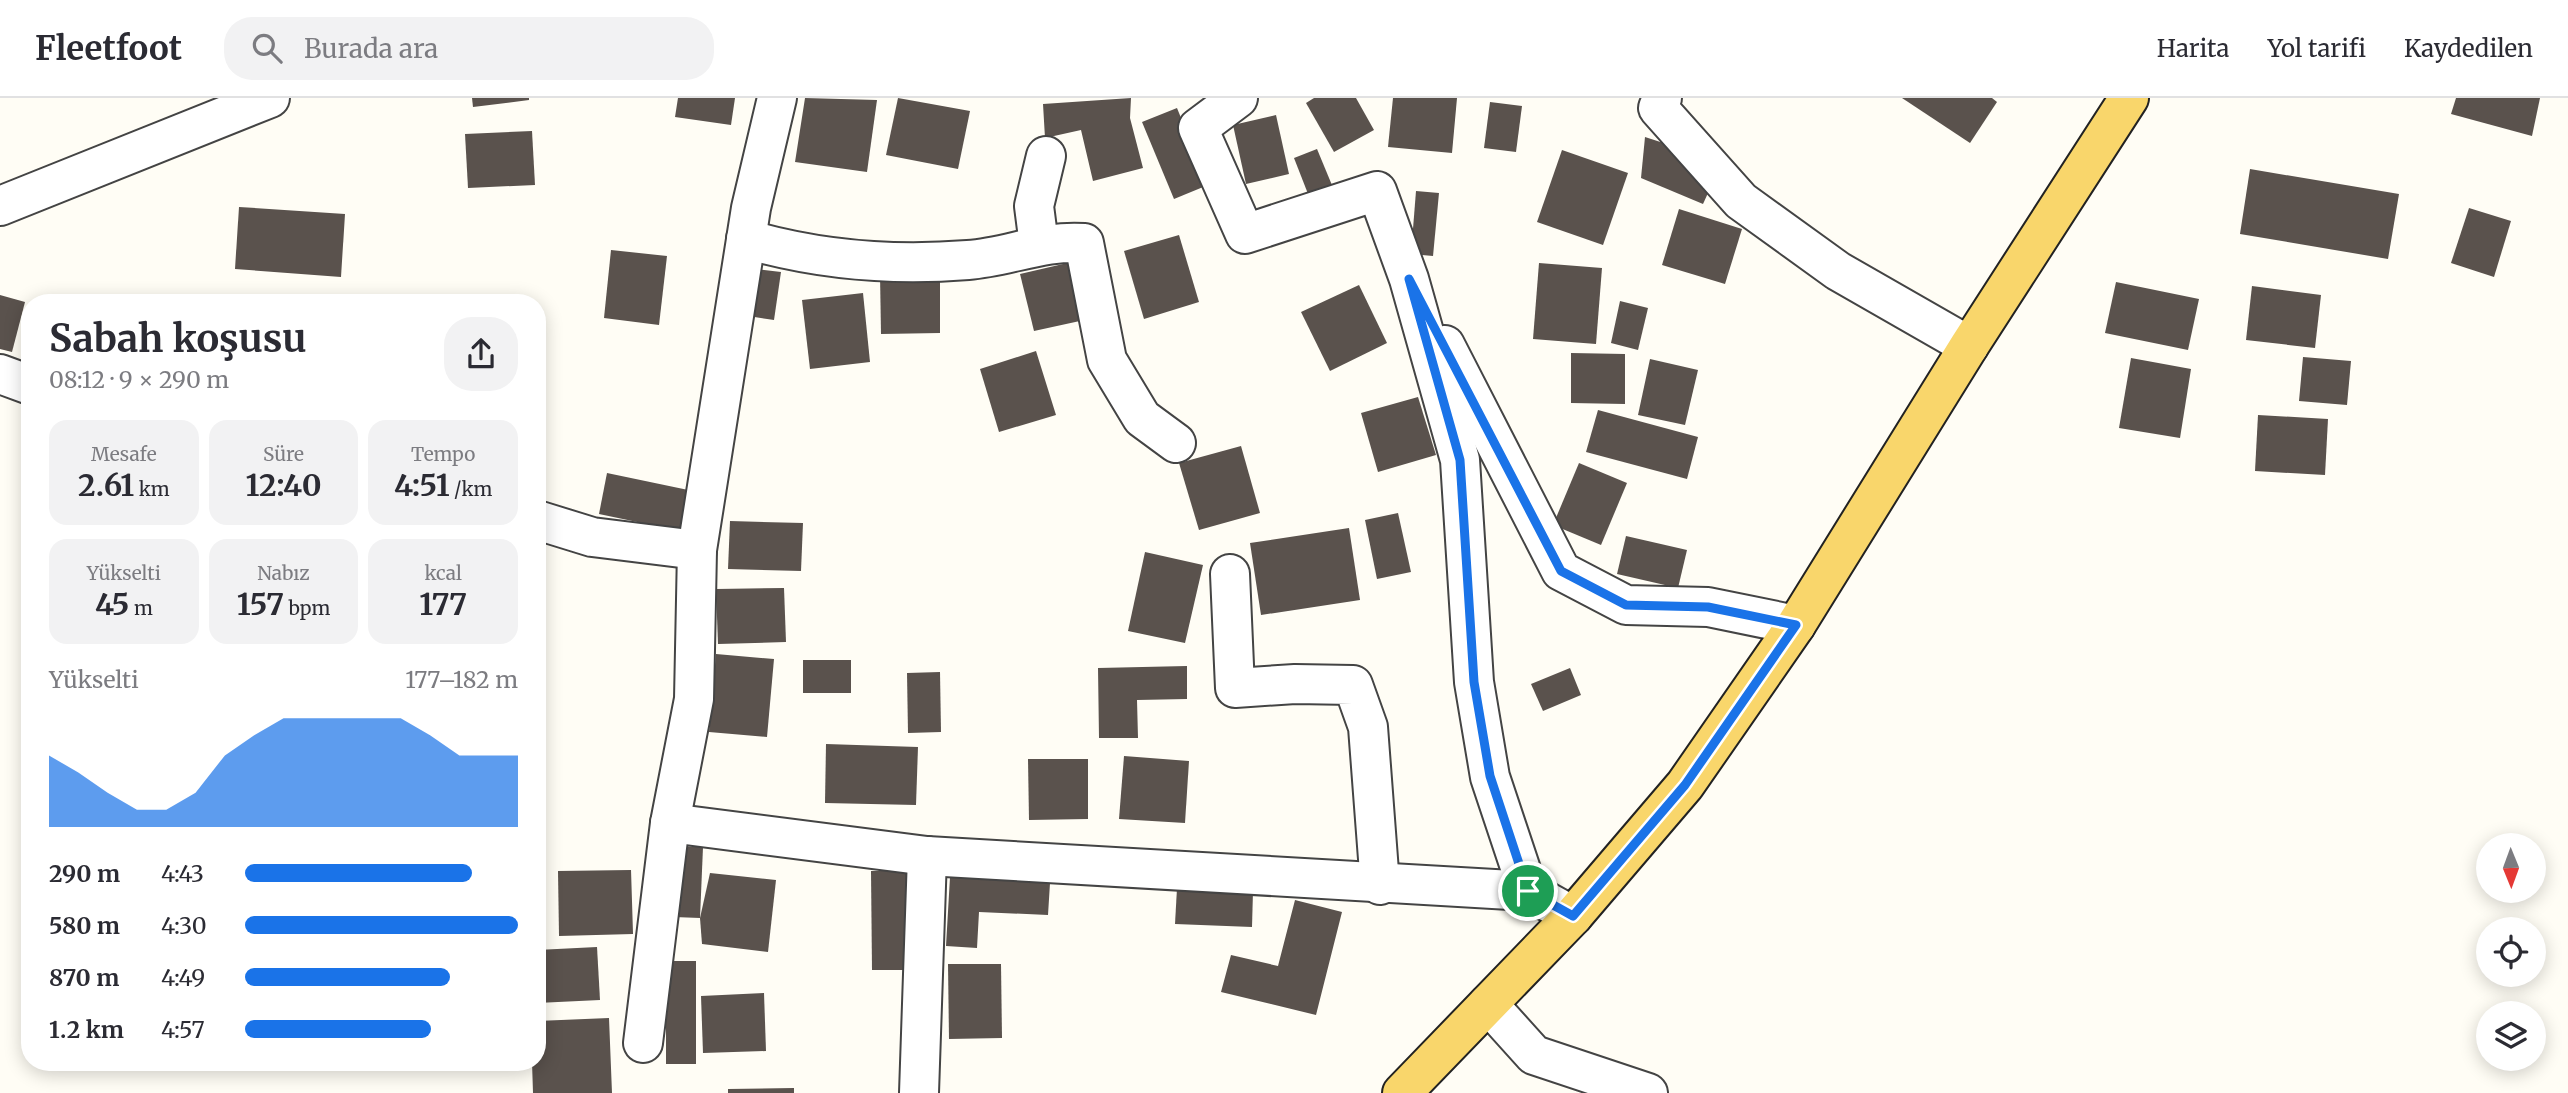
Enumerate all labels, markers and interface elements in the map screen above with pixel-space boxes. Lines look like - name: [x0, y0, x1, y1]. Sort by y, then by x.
- search box: [224, 17, 714, 80]
- text: Fleetfoot: [35, 28, 182, 69]
- icon: search: [248, 29, 286, 67]
- text: Burada ara: [304, 32, 438, 65]
- text: Harita: [2157, 33, 2229, 64]
- text: Yol tarifi: [2267, 33, 2366, 64]
- text: Kaydedilen: [2404, 33, 2533, 64]
- text: Sabah koşusu: [49, 315, 307, 362]
- button: share: [444, 317, 518, 391]
- text: 08:12 · 9 × 290 m: [49, 365, 229, 394]
- text: Mesafe: [91, 442, 157, 466]
- text: Süre: [263, 442, 304, 466]
- text: Tempo: [411, 442, 475, 466]
- text: 2.61: [78, 466, 134, 504]
- text: 12:40: [245, 466, 322, 504]
- text: 4:51: [394, 466, 450, 504]
- text: km: [134, 477, 170, 501]
- text: /km: [450, 477, 492, 501]
- text: Yükselti: [87, 561, 161, 585]
- text: Nabız: [257, 561, 310, 585]
- text: kcal: [424, 561, 462, 585]
- text: 45: [95, 585, 129, 623]
- text: 157: [237, 585, 284, 623]
- text: 177: [419, 585, 467, 623]
- text: m: [129, 596, 153, 620]
- text: bpm: [284, 596, 330, 620]
- text: Yükselti: [49, 665, 139, 694]
- text: 177–182 m: [405, 665, 518, 694]
- north arrow: [2476, 833, 2546, 903]
- map controls: [2476, 833, 2546, 1071]
- text: 290 m: [49, 859, 120, 888]
- text: 4:43: [161, 859, 204, 888]
- pin: [1498, 861, 1558, 921]
- icon: arrive: [1509, 872, 1547, 910]
- text: 580 m: [49, 911, 120, 940]
- text: 4:30: [161, 911, 207, 940]
- button: locate: [2476, 917, 2546, 987]
- text: 870 m: [49, 963, 119, 992]
- text: 4:49: [161, 963, 205, 992]
- button: layers: [2476, 1001, 2546, 1071]
- text: 1.2 km: [49, 1015, 124, 1044]
- text: 4:57: [161, 1015, 205, 1044]

